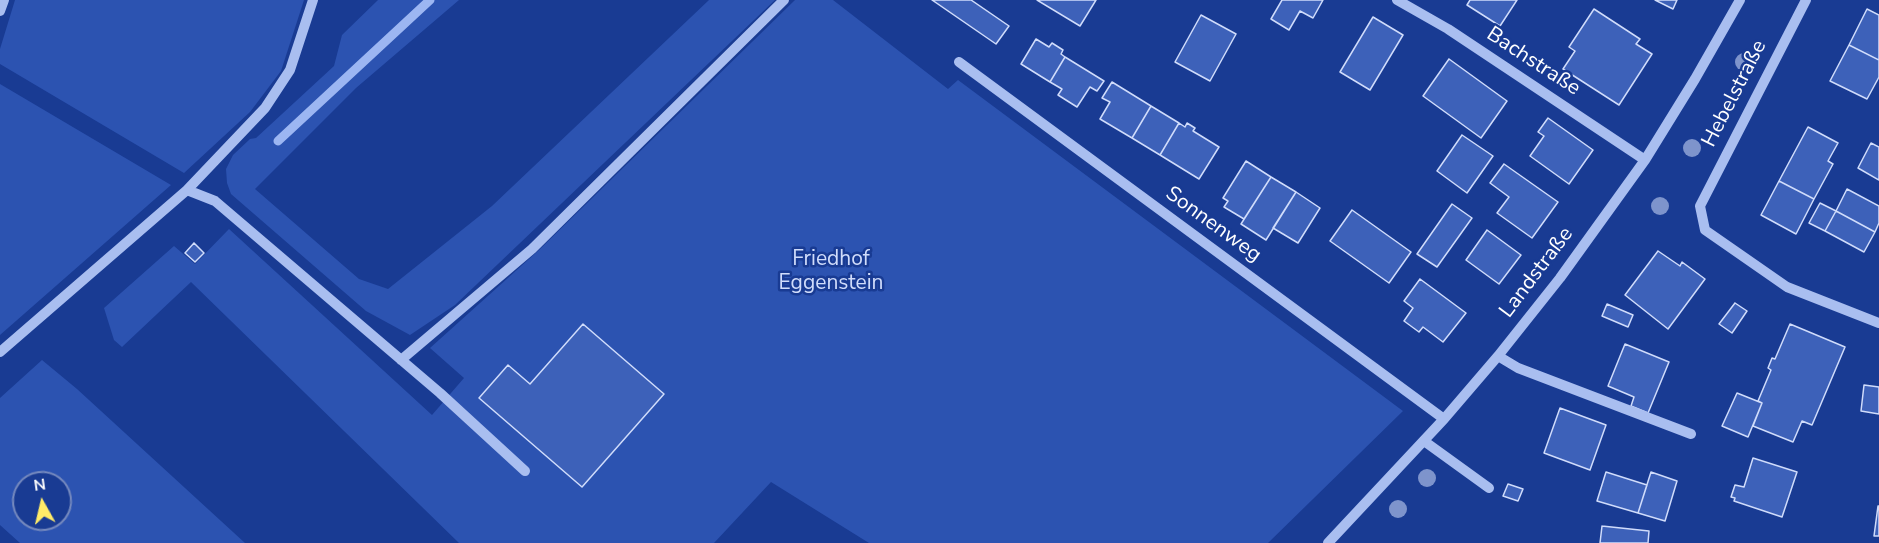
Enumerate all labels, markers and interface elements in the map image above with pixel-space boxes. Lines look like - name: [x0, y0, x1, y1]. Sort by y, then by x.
- street label: Bachstraße: [1481, 22, 1585, 102]
- street label: Hebelstraße: [1697, 36, 1773, 152]
- street label: Sonnenweg: [1160, 182, 1266, 268]
- street label: Landstraße: [1495, 223, 1579, 323]
- park label: Friedhof Eggenstein: [778, 247, 884, 297]
- north arrow: [12, 471, 72, 531]
- text: N: [32, 473, 47, 497]

